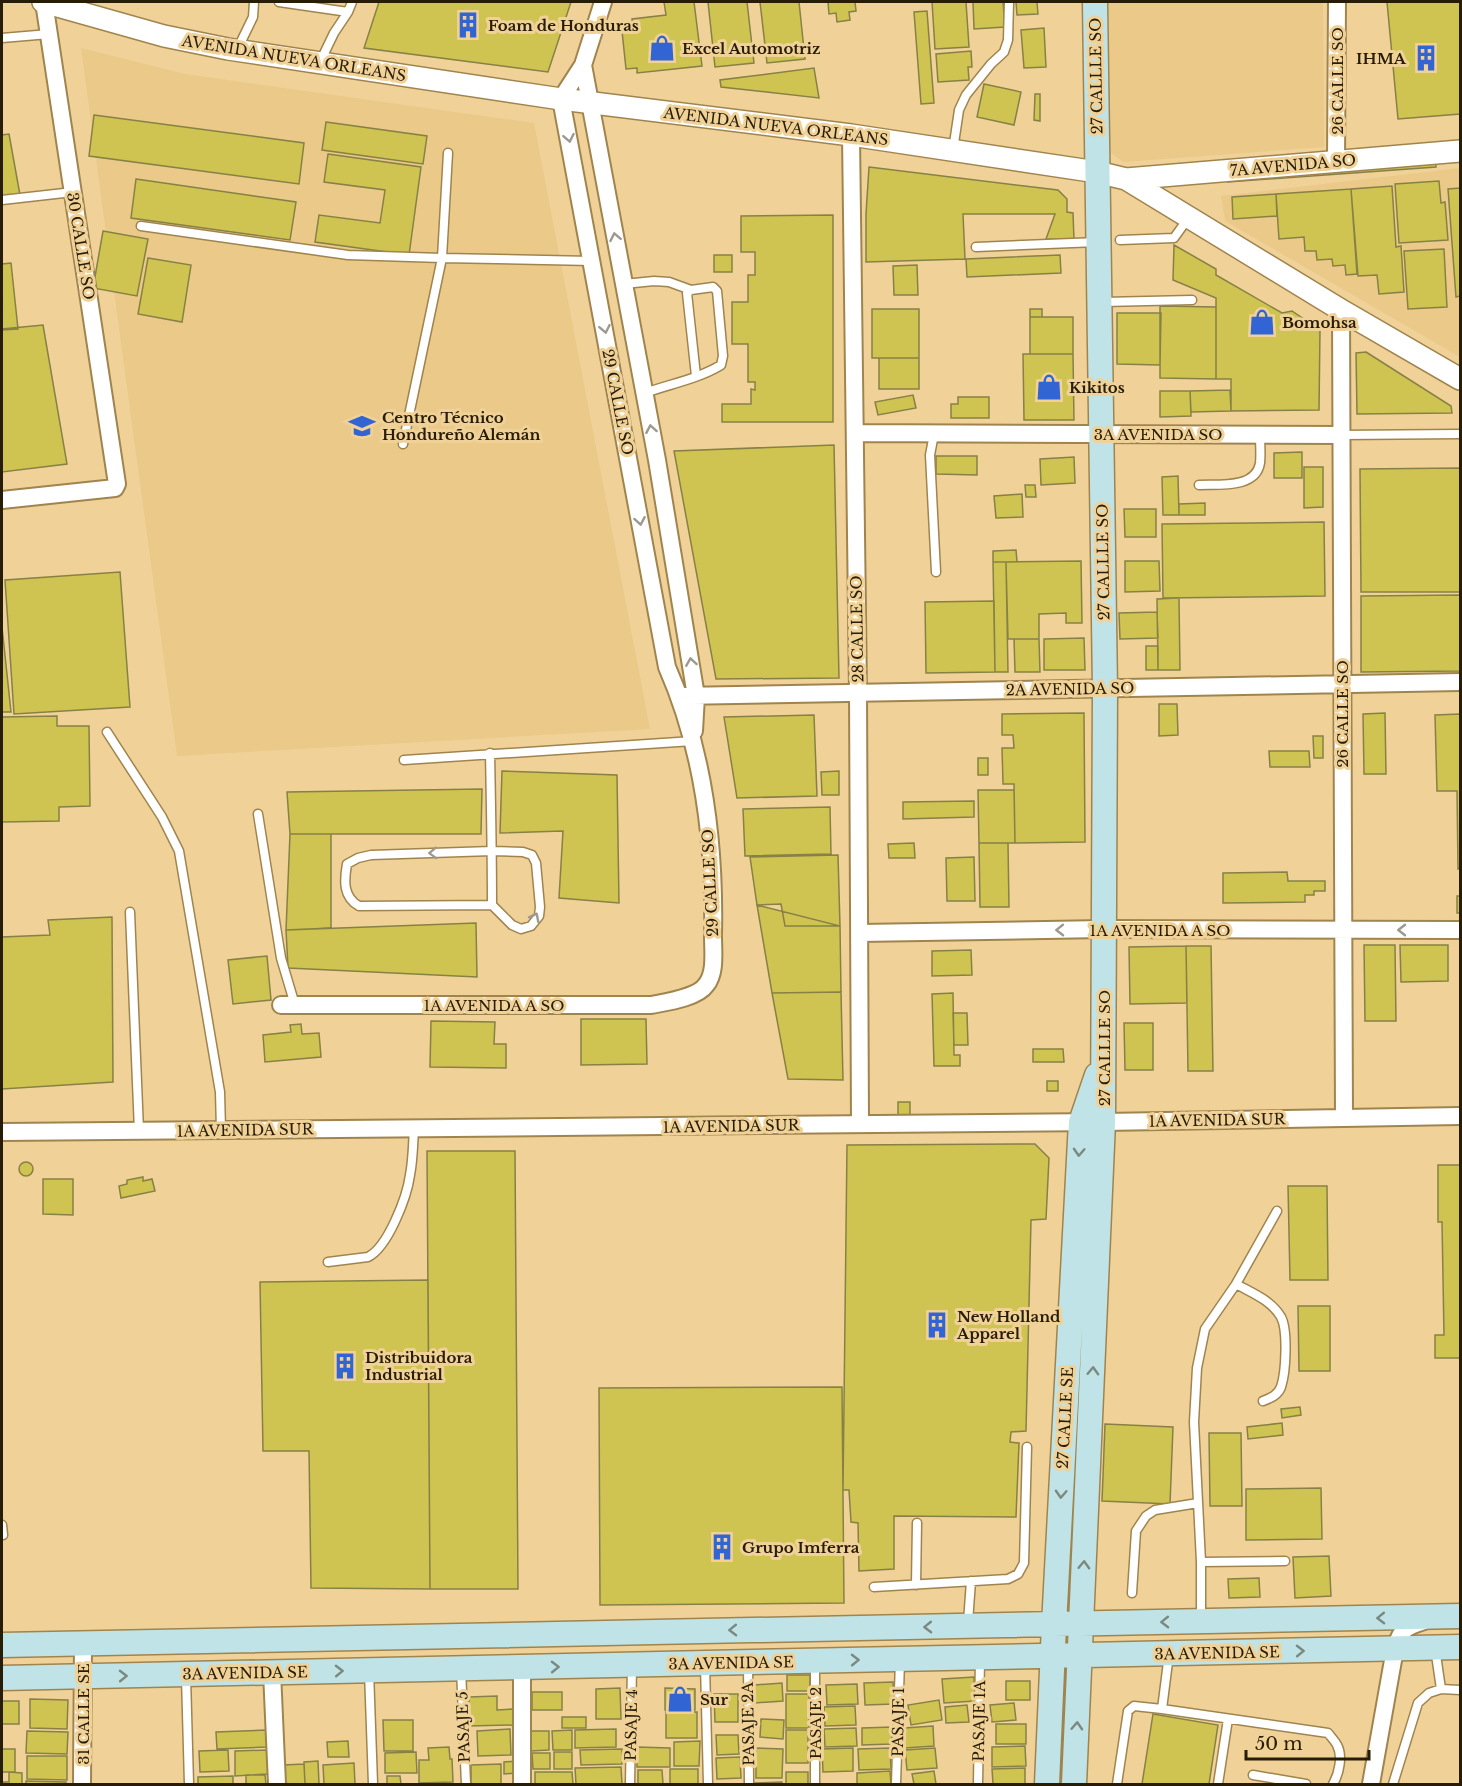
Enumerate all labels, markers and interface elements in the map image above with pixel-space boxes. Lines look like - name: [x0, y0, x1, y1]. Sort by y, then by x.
- building icon: Foam de Honduras: [453, 10, 483, 40]
- place label: Foam de Honduras: [488, 16, 639, 35]
- street label: 27 CALLLE SO: [1085, 18, 1107, 134]
- street label: 26 CALLE SO: [1328, 27, 1347, 135]
- street label: AVENIDA NUEVA ORLEANS: [180, 31, 407, 85]
- shop icon: Excel Automotriz: [647, 33, 677, 63]
- place label: Excel Automotriz: [682, 39, 820, 58]
- building icon: IHMA: [1411, 43, 1441, 73]
- place label: IHMA: [1356, 49, 1407, 68]
- street label: AVENIDA NUEVA ORLEANS: [661, 103, 890, 149]
- one-way arrow: [562, 132, 575, 142]
- street label: 7A AVENIDA SO: [1229, 150, 1357, 180]
- street label: 30 CALLE SO: [63, 191, 99, 301]
- one-way arrow: [609, 232, 622, 242]
- shop icon: Bomohsa: [1247, 307, 1277, 337]
- place label: Bomohsa: [1282, 313, 1357, 332]
- one-way arrow: [598, 324, 611, 334]
- street label: 29 CALLE SO: [598, 347, 638, 457]
- shop icon: Kikitos: [1034, 372, 1064, 402]
- place label: Kikitos: [1069, 378, 1125, 397]
- place label: Centro Técnico Hondureño Alemán: [382, 408, 540, 444]
- school or university icon: Centro Técnico Hondureño Alemán: [347, 411, 377, 441]
- one-way arrow: [645, 424, 658, 434]
- street label: 3A AVENIDA SO: [1094, 425, 1222, 444]
- street label: 27 CALLLE SO: [1092, 504, 1114, 620]
- one-way arrow: [633, 516, 646, 526]
- street label: 28 CALLE SO: [847, 575, 867, 683]
- one-way arrow: [685, 658, 698, 668]
- street label: 26 CALLE SO: [1333, 660, 1352, 768]
- street label: 2A AVENIDA SO: [1005, 678, 1135, 700]
- street label: 29 CALLE SO: [698, 829, 722, 937]
- one-way arrow: [429, 847, 438, 859]
- one-way arrow: [528, 912, 540, 923]
- street label: 1A AVENIDA A SO: [1090, 921, 1230, 940]
- one-way arrow: [1056, 924, 1065, 936]
- one-way arrow: [1398, 924, 1407, 936]
- street label: 27 CALLLE SO: [1095, 990, 1114, 1106]
- street label: 1A AVENIDA A SO: [424, 996, 564, 1015]
- street label: 1A AVENIDA SUR: [1148, 1109, 1287, 1131]
- street label: 1A AVENIDA SUR: [662, 1115, 801, 1137]
- street label: 1A AVENIDA SUR: [176, 1119, 315, 1141]
- one-way arrow: [1072, 1148, 1085, 1157]
- place label: New Holland Apparel: [956, 1307, 1061, 1343]
- building icon: New Holland Apparel: [922, 1310, 952, 1340]
- place label: Distribuidora Industrial: [365, 1348, 473, 1384]
- building icon: Distribuidora Industrial: [330, 1351, 360, 1381]
- street label: 27 CALLE SE: [1053, 1366, 1077, 1470]
- one-way arrow: [1086, 1366, 1099, 1375]
- one-way arrow: [1054, 1489, 1067, 1498]
- building icon: Grupo Imferra: [707, 1532, 737, 1562]
- place label: Grupo Imferra: [742, 1538, 860, 1557]
- one-way arrow: [1078, 1561, 1091, 1570]
- one-way arrow: [1377, 1612, 1386, 1624]
- one-way arrow: [1161, 1616, 1170, 1628]
- one-way arrow: [924, 1620, 933, 1633]
- one-way arrow: [729, 1624, 738, 1636]
- street label: 3A AVENIDA SE: [1154, 1642, 1280, 1664]
- one-way arrow: [1296, 1645, 1305, 1657]
- street label: 3A AVENIDA SE: [668, 1652, 794, 1674]
- one-way arrow: [850, 1654, 859, 1667]
- one-way arrow: [550, 1660, 559, 1673]
- street label: 3A AVENIDA SE: [182, 1662, 308, 1684]
- street label: 31 CALLE SE: [74, 1663, 93, 1765]
- one-way arrow: [334, 1665, 343, 1677]
- one-way arrow: [118, 1669, 127, 1682]
- street label: PASAJE 1A: [969, 1680, 989, 1762]
- street label: PASAJE 2A: [738, 1681, 758, 1766]
- shop icon: Sur: [665, 1684, 695, 1714]
- street label: PASAJE 2: [806, 1687, 825, 1759]
- street label: PASAJE 1: [888, 1687, 908, 1757]
- street label: PASAJE 4: [621, 1689, 641, 1761]
- place label: Sur: [700, 1690, 729, 1709]
- street label: PASAJE 5: [452, 1691, 474, 1763]
- one-way arrow: [1070, 1722, 1083, 1731]
- scale bar: [1246, 1723, 1369, 1761]
- text: 50 m: [1255, 1733, 1303, 1755]

